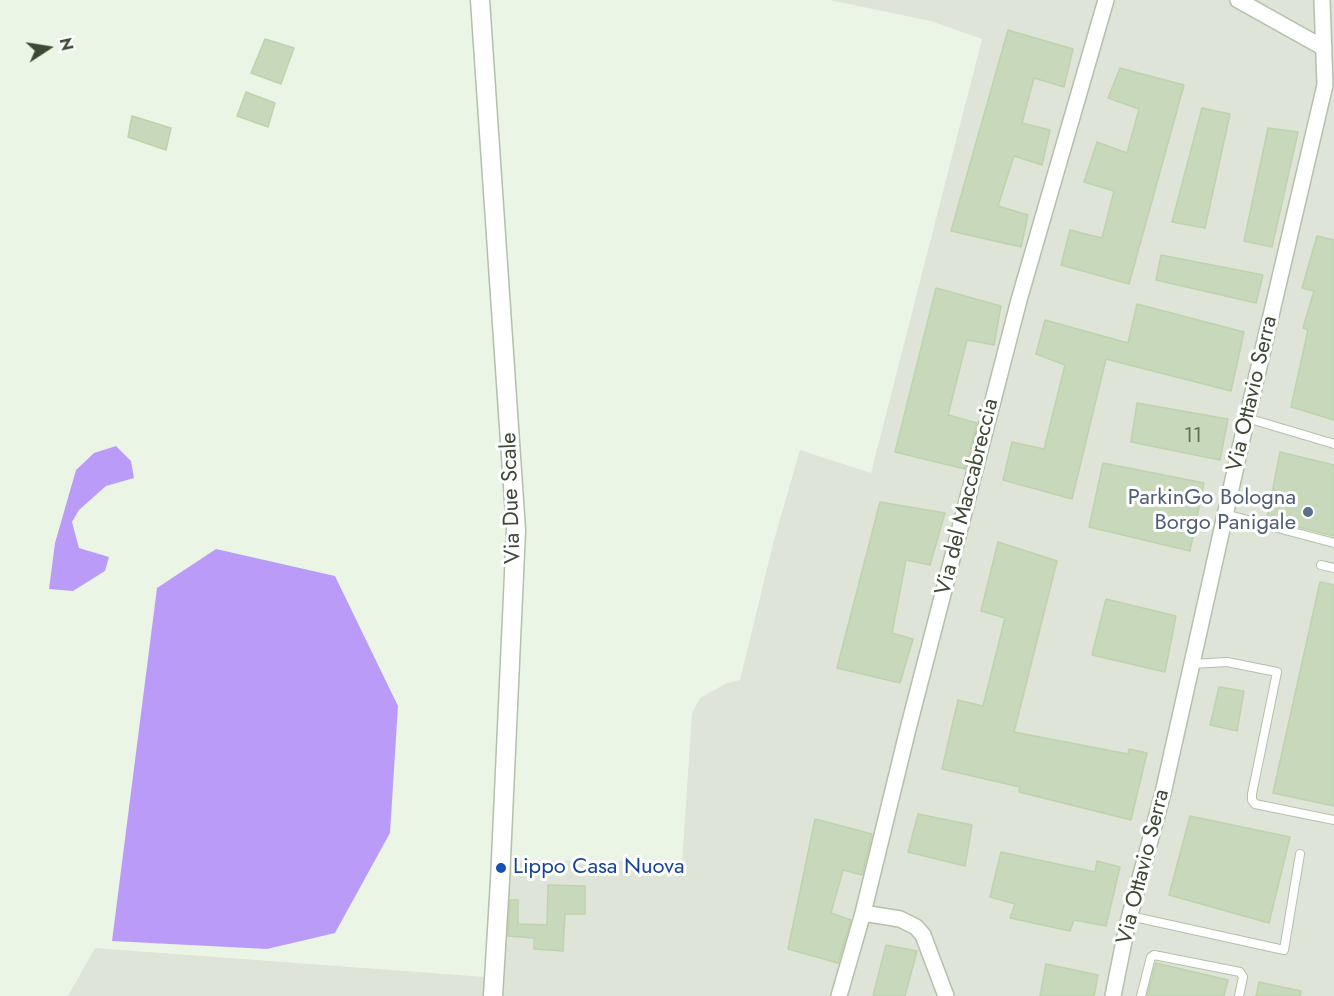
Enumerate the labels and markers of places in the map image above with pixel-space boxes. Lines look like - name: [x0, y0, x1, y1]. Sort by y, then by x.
- place label: ParkinGo Bologna Borgo Panigale: [1128, 486, 1296, 538]
- marker: ParkinGo Bologna Borgo Panigale: [1301, 505, 1315, 519]
- place label: Lippo Casa Nuova: [513, 855, 685, 881]
- marker: Lippo Casa Nuova: [494, 861, 508, 875]

